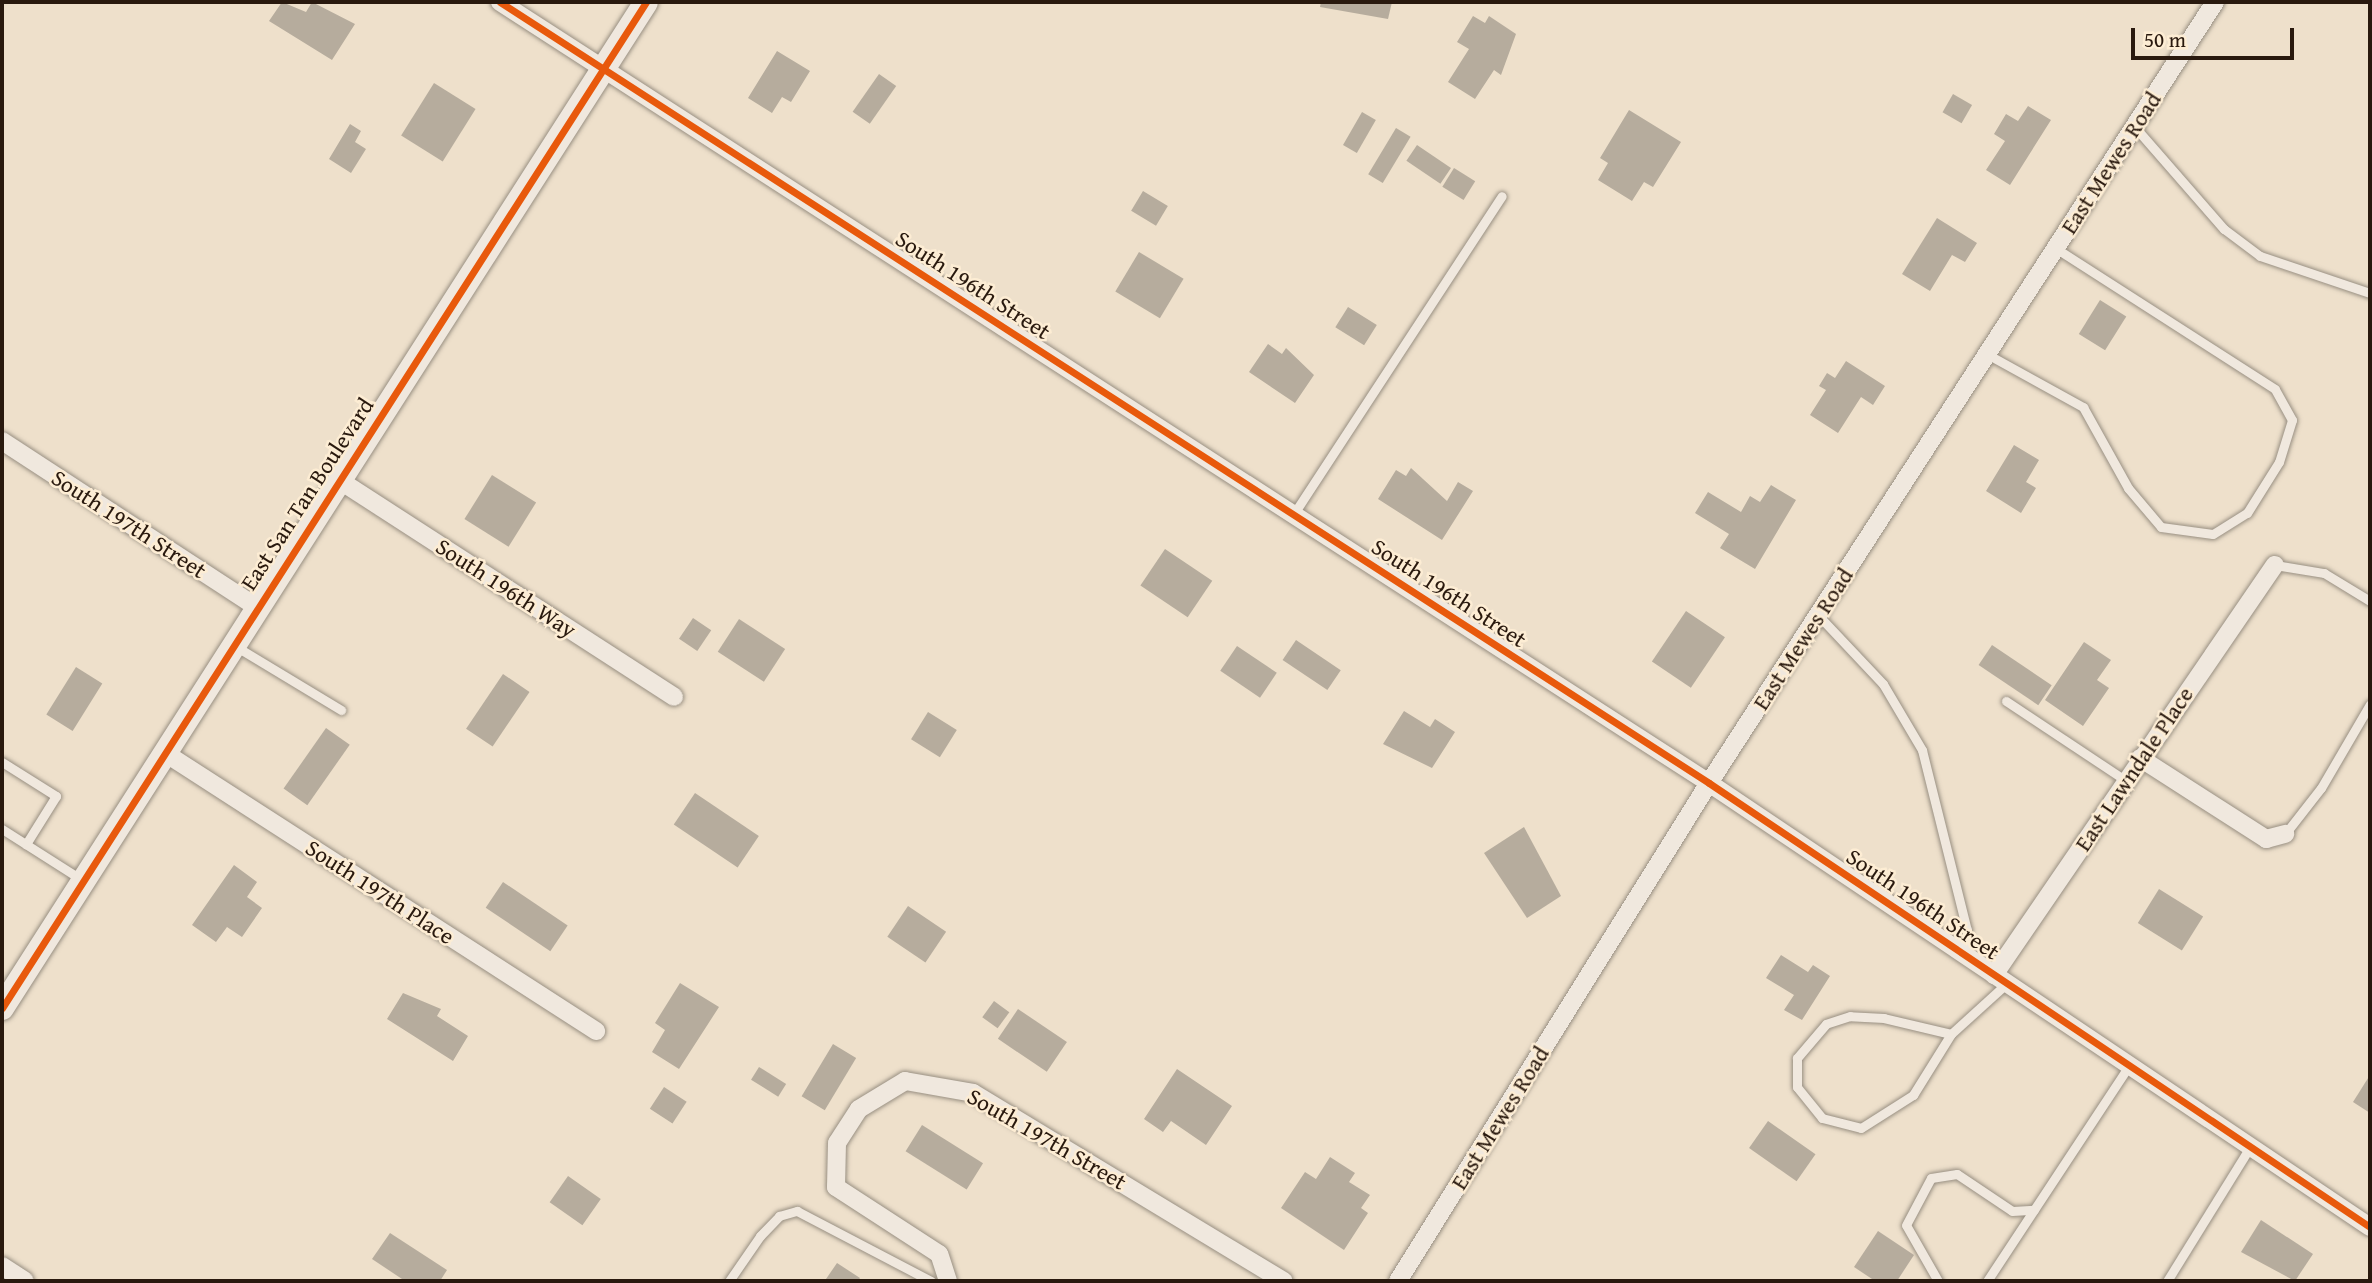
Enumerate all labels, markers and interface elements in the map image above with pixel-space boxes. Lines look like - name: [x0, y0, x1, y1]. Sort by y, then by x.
- scale bar: [2134, 14, 2297, 58]
- text: 50 m: [2144, 24, 2186, 55]
- street label: East Mewes Road: [2055, 87, 2167, 239]
- street label: South 196th Street: [890, 225, 1056, 345]
- street label: East San Tan Boulevard: [235, 393, 379, 595]
- street label: South 197th Street: [46, 464, 212, 584]
- street label: South 196th Way: [431, 532, 581, 644]
- street label: South 196th Street: [1366, 533, 1532, 653]
- street label: East Mewes Road: [1747, 563, 1859, 715]
- street label: East Lawndale Place: [2069, 682, 2199, 856]
- street label: South 197th Place: [301, 834, 459, 950]
- street label: South 196th Street: [1841, 843, 2005, 965]
- street label: East Mewes Road: [1445, 1041, 1555, 1195]
- street label: South 197th Street: [963, 1082, 1131, 1196]

